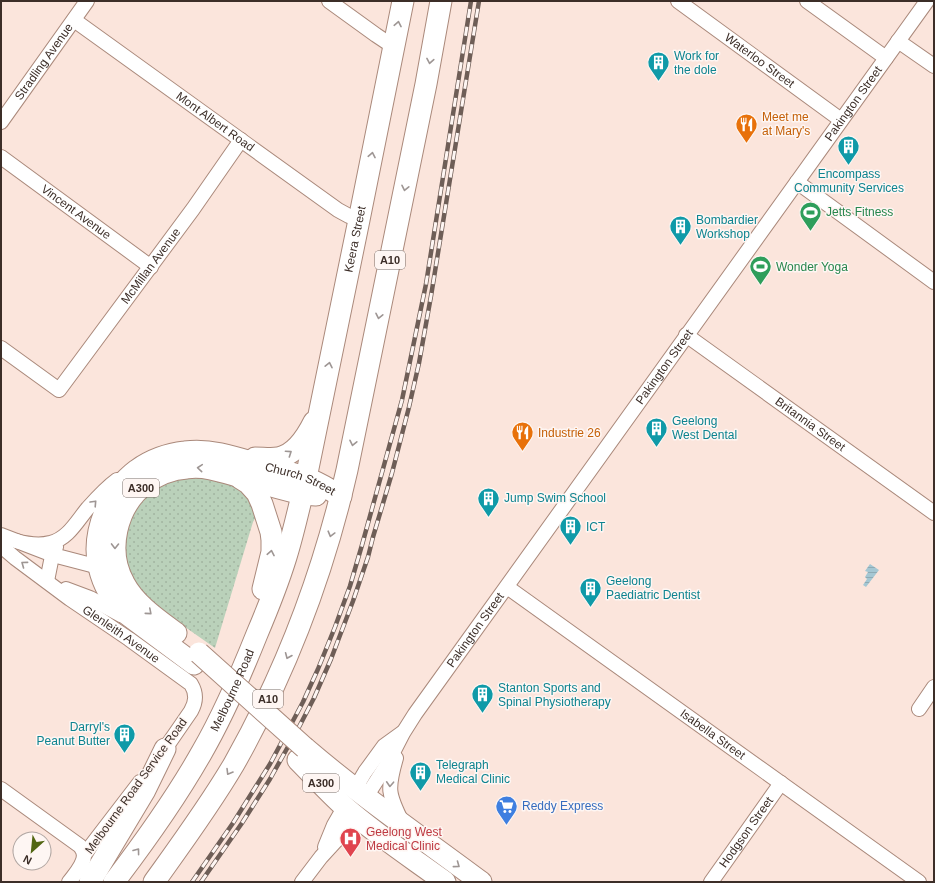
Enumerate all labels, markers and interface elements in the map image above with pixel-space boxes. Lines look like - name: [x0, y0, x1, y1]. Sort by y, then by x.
- street label: Stradling Avenue: [12, 20, 76, 103]
- one-way arrow: [393, 21, 402, 27]
- street label: Waterloo Street: [722, 30, 798, 91]
- place label: Work for the dole: [674, 49, 719, 77]
- building icon: Work for the dole: [645, 50, 671, 83]
- one-way arrow: [427, 58, 435, 64]
- street label: Pakington Street: [822, 63, 885, 144]
- street label: Mont Albert Road: [173, 89, 257, 154]
- place label: Meet me at Mary's: [762, 110, 810, 138]
- restaurant icon: Meet me at Mary's: [733, 111, 759, 144]
- building icon: Encompass Community Services: [836, 134, 862, 167]
- one-way arrow: [367, 152, 376, 158]
- place label: Encompass Community Services: [794, 167, 904, 195]
- street label: Vincent Avenue: [38, 182, 114, 242]
- one-way arrow: [401, 185, 410, 191]
- sports icon: Jetts Fitness: [797, 199, 823, 232]
- street label: Keera Street: [341, 204, 369, 274]
- place label: Jetts Fitness: [826, 205, 893, 219]
- place label: Bombardier Workshop: [696, 213, 758, 241]
- building icon: Bombardier Workshop: [668, 214, 694, 247]
- street label: McMillan Avenue: [118, 225, 184, 306]
- road number: A10: [375, 251, 405, 269]
- sports icon: Wonder Yoga: [747, 254, 773, 287]
- place label: Wonder Yoga: [776, 260, 848, 274]
- one-way arrow: [375, 312, 384, 319]
- street label: Pakington Street: [633, 326, 696, 407]
- one-way arrow: [325, 362, 333, 368]
- street label: Britannia Street: [773, 394, 849, 454]
- place label: Geelong West Dental: [672, 414, 737, 442]
- building icon: Geelong West Dental: [643, 415, 669, 448]
- restaurant icon: Industrie 26: [509, 420, 535, 453]
- place label: Industrie 26: [538, 426, 601, 440]
- one-way arrow: [349, 440, 357, 446]
- one-way arrow: [285, 450, 292, 457]
- street label: Church Street: [263, 460, 339, 499]
- one-way arrow: [197, 464, 203, 473]
- road number: A300: [123, 479, 159, 497]
- building icon: Jump Swim School: [475, 485, 501, 518]
- place label: Jump Swim School: [504, 491, 606, 505]
- one-way arrow: [89, 500, 96, 508]
- building icon: ICT: [557, 514, 583, 547]
- place label: ICT: [586, 520, 606, 534]
- one-way arrow: [327, 530, 336, 537]
- one-way arrow: [111, 543, 119, 549]
- one-way arrow: [266, 550, 274, 557]
- one-way arrow: [21, 562, 28, 569]
- place label: Geelong Paediatric Dentist: [606, 574, 701, 602]
- building icon: Geelong Paediatric Dentist: [578, 575, 604, 608]
- street label: Pakington Street: [444, 589, 507, 670]
- street label: Glenleith Avenue: [80, 603, 163, 666]
- one-way arrow: [145, 607, 152, 614]
- street label: Melbourne Road: [208, 647, 257, 734]
- one-way arrow: [284, 653, 292, 660]
- place label: Stanton Sports and Spinal Physiotherapy: [498, 681, 611, 709]
- building icon: Stanton Sports and Spinal Physiotherapy: [470, 682, 496, 715]
- road number: A10: [253, 690, 283, 708]
- street label: Isabella Street: [677, 706, 749, 763]
- street label: Melbourne Road Service Road: [82, 716, 190, 856]
- place label: Darryl's Peanut Butter: [37, 720, 110, 748]
- building icon: Darryl's Peanut Butter: [112, 721, 138, 754]
- place label: Telegraph Medical Clinic: [436, 758, 510, 786]
- building icon: Telegraph Medical Clinic: [407, 759, 433, 792]
- one-way arrow: [226, 768, 233, 775]
- road number: A300: [303, 774, 339, 792]
- one-way arrow: [386, 781, 395, 787]
- supermarket icon: Reddy Express: [494, 793, 520, 826]
- street label: Hodgson Street: [716, 794, 776, 870]
- place label: Reddy Express: [522, 799, 603, 813]
- place label: Geelong West Medical Clinic: [366, 825, 442, 853]
- hospital icon: Geelong West Medical Clinic: [338, 826, 364, 859]
- north arrow: [12, 831, 52, 871]
- one-way arrow: [132, 848, 139, 855]
- text: N: [21, 853, 34, 867]
- one-way arrow: [453, 860, 460, 867]

